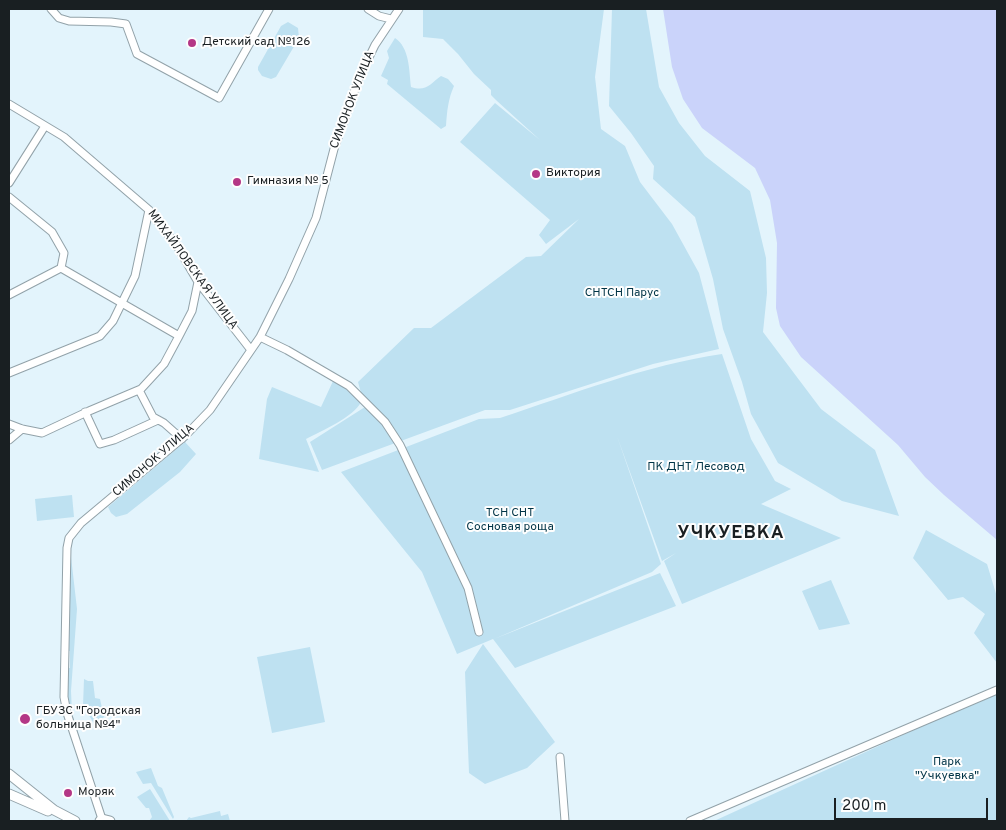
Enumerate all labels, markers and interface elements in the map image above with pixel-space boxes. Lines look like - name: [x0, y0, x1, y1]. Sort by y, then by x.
- place label: Детский сад №126: [202, 36, 310, 50]
- marker: Детский сад №126: [186, 37, 198, 49]
- street label: СИМОНОК УЛИЦА: [328, 49, 378, 151]
- place label: Виктория: [546, 167, 601, 181]
- marker: Виктория: [530, 168, 542, 180]
- place label: Гимназия № 5: [247, 175, 329, 189]
- marker: Гимназия № 5: [231, 176, 243, 188]
- street label: МИХАЙЛОВСКАЯ УЛИЦА: [144, 207, 240, 333]
- park label: СНТСН Парус: [585, 287, 659, 301]
- street label: СИМОНОК УЛИЦА: [110, 422, 198, 500]
- park label: ПК ДНТ Лесовод: [647, 461, 745, 475]
- park label: ТСН СНТ Сосновая роща: [466, 507, 554, 535]
- district label: УЧКУЕВКА: [676, 523, 786, 545]
- place label: ГБУЗС "Городская больница №4": [36, 705, 141, 733]
- marker: ГБУЗС "Городская больница №4": [18, 712, 32, 726]
- park label: Парк "Учкуевка": [915, 756, 979, 784]
- place label: Моряк: [78, 786, 115, 800]
- marker: Моряк: [62, 787, 74, 799]
- scale bar: [836, 788, 990, 820]
- text: 200 m: [842, 797, 887, 816]

